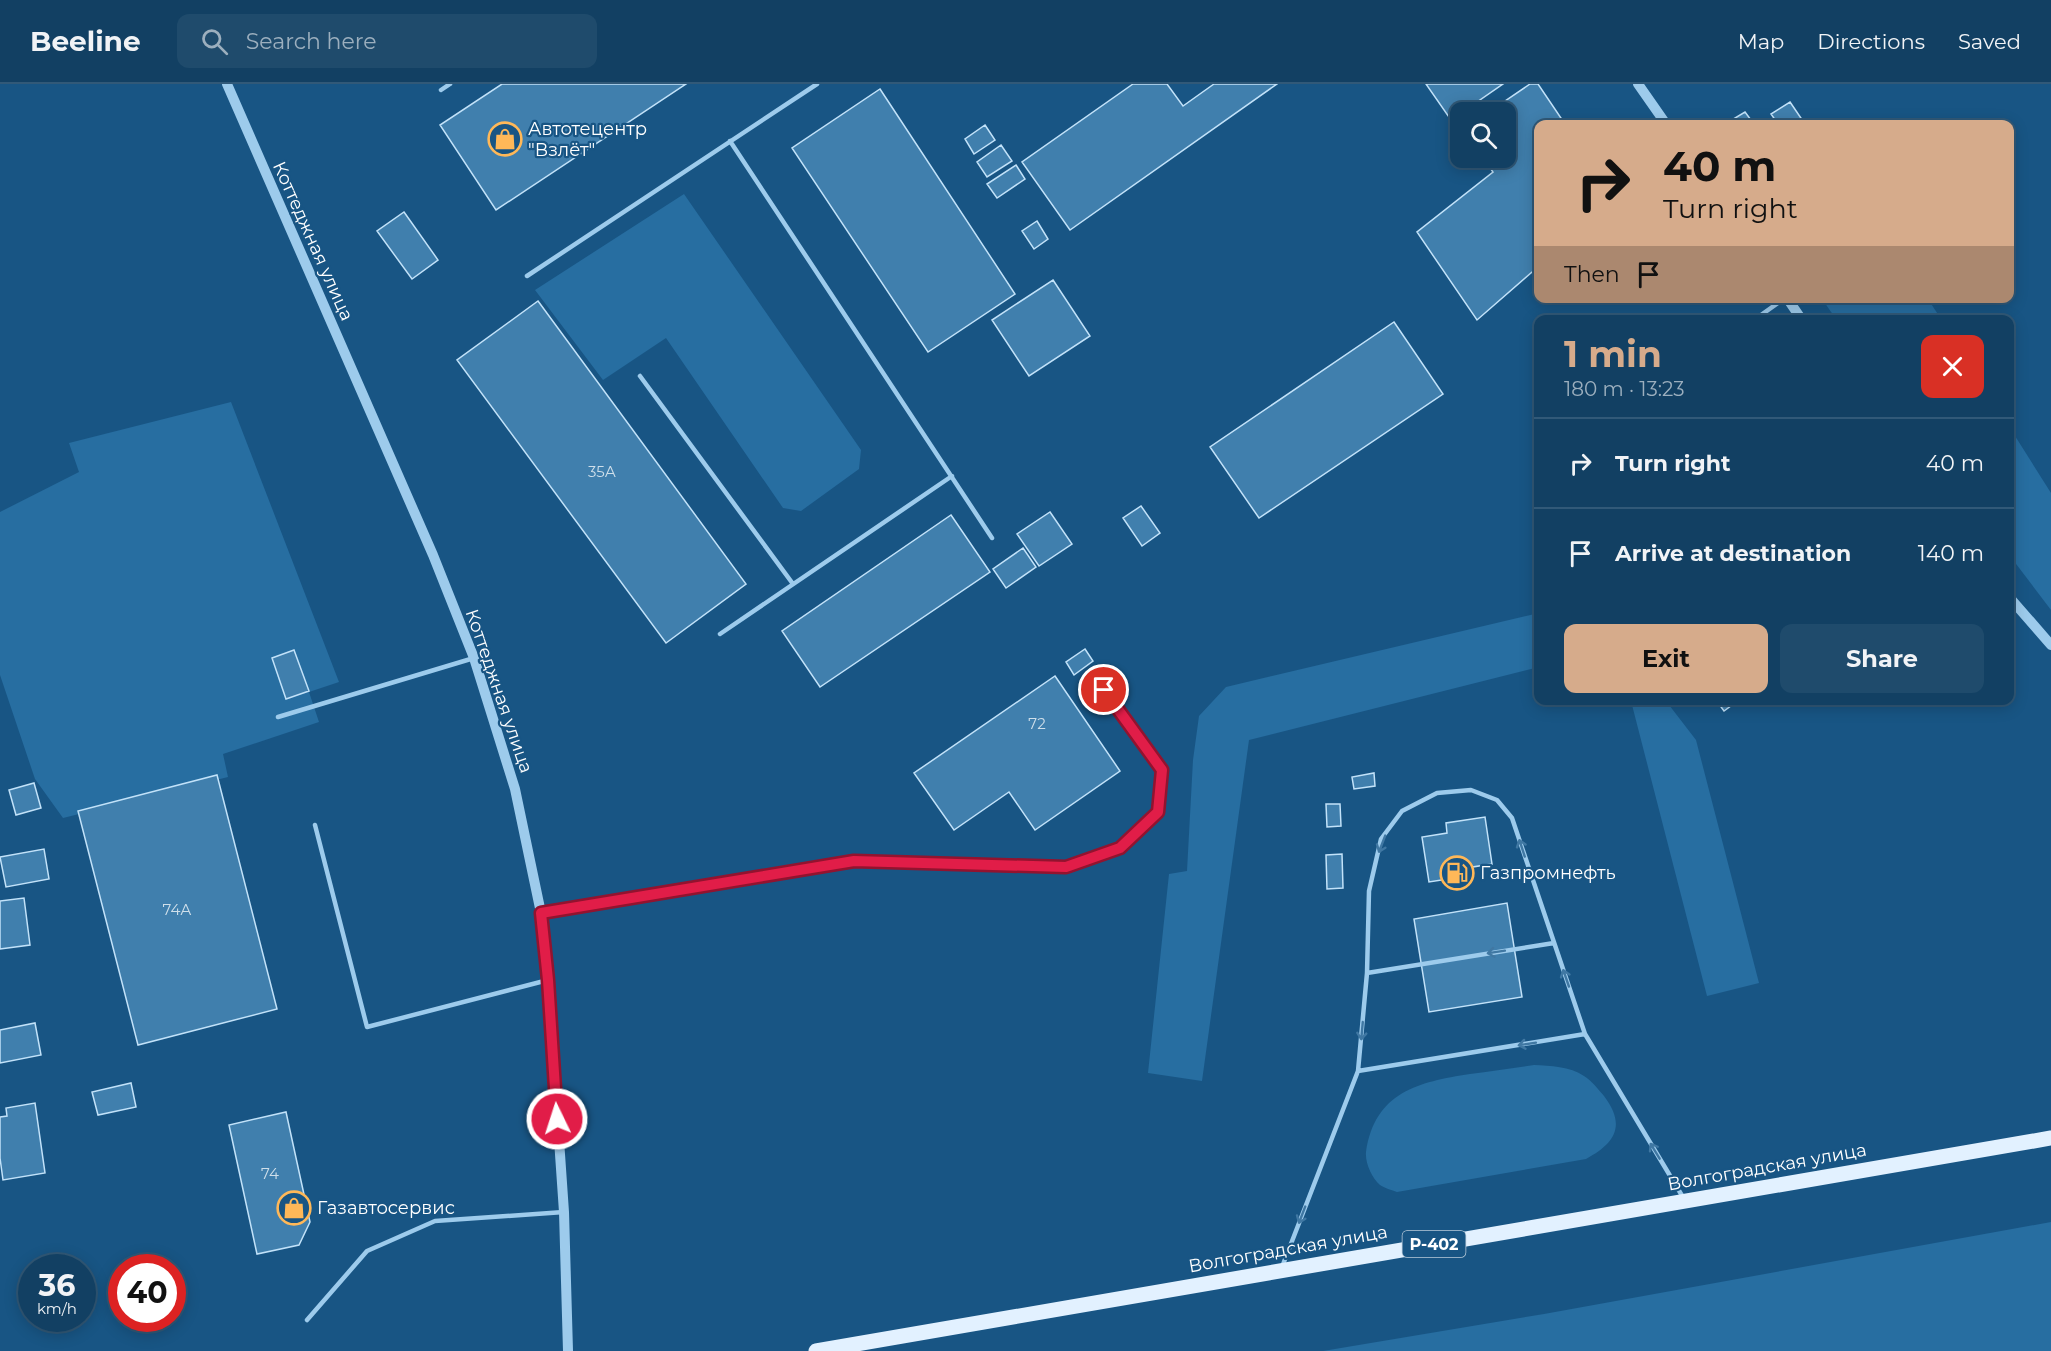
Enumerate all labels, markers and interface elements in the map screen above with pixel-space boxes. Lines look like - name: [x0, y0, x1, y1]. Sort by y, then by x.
- search box: [177, 14, 597, 68]
- text: Beeline: [30, 24, 141, 58]
- icon: search: [198, 25, 231, 58]
- text: Search here: [246, 28, 377, 55]
- text: Map: [1738, 29, 1784, 54]
- text: Directions: [1817, 29, 1925, 54]
- text: Saved: [1958, 29, 2021, 54]
- map controls: [1450, 102, 1516, 168]
- button: search: [1450, 102, 1516, 168]
- place label: Автотецентр "Взлёт": [528, 118, 647, 161]
- shop icon: Автотецентр "Взлёт": [487, 121, 523, 157]
- text: 40 m: [1663, 140, 1776, 192]
- icon: right: [1564, 144, 1642, 222]
- street label: Коттеджная улица: [268, 158, 358, 324]
- text: Turn right: [1663, 192, 1798, 225]
- icon: arrive: [1632, 258, 1665, 291]
- text: Then: [1564, 261, 1620, 288]
- text: 1 min: [1564, 332, 1662, 376]
- button: close: [1921, 335, 1984, 398]
- text: 180 m · 13:23: [1564, 377, 1685, 401]
- icon: right: [1564, 447, 1597, 480]
- text: Turn right: [1615, 450, 1730, 477]
- text: 40 m: [1926, 450, 1984, 477]
- house number: 35А: [588, 462, 616, 481]
- icon: arrive: [1564, 537, 1597, 570]
- text: Arrive at destination: [1615, 540, 1851, 567]
- text: 140 m: [1918, 540, 1984, 567]
- street label: Коттеджная улица: [461, 606, 537, 776]
- button: Exit: [1564, 624, 1768, 693]
- button: Share: [1780, 624, 1984, 693]
- pin: [1078, 664, 1129, 715]
- icon: arrive: [1087, 673, 1120, 706]
- house number: 72: [1028, 714, 1046, 733]
- one-way arrow: [1375, 834, 1386, 852]
- one-way arrow: [1516, 839, 1527, 858]
- fuel station icon: Газпромнефть: [1439, 855, 1475, 891]
- place label: Газпромнефть: [1480, 862, 1616, 884]
- house number: 74А: [163, 900, 191, 919]
- one-way arrow: [1487, 947, 1506, 958]
- one-way arrow: [1560, 969, 1571, 988]
- one-way arrow: [1356, 1021, 1367, 1040]
- one-way arrow: [1518, 1038, 1538, 1049]
- position arrow: [525, 1087, 589, 1151]
- street label: Волгоградская улица: [1666, 1139, 1868, 1195]
- one-way arrow: [1649, 1143, 1661, 1160]
- house number: 74: [261, 1164, 279, 1183]
- shop icon: Газавтосервис: [276, 1190, 312, 1226]
- place label: Газавтосервис: [317, 1197, 455, 1219]
- one-way arrow: [1296, 1205, 1307, 1224]
- street label: Волгоградская улица: [1187, 1221, 1389, 1277]
- road number: Р-402: [1402, 1231, 1466, 1257]
- speed limit sign: 40: [108, 1254, 186, 1332]
- text: 36: [39, 1267, 75, 1304]
- text: km/h: [37, 1299, 77, 1318]

